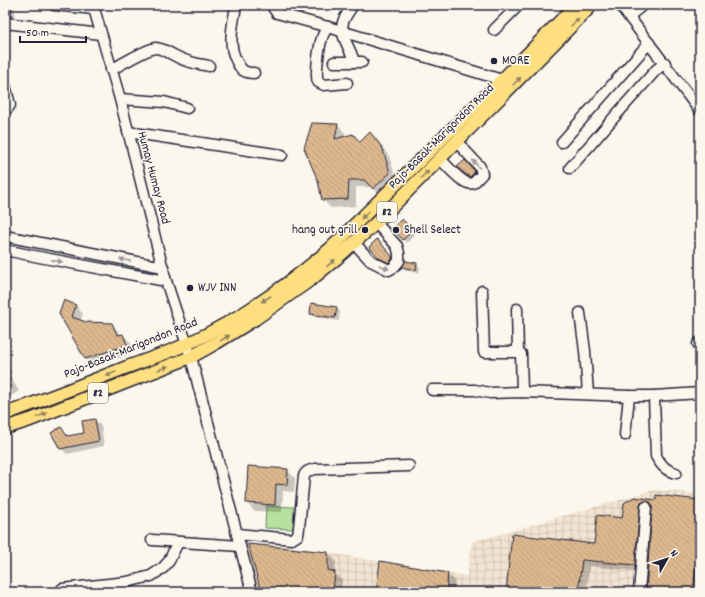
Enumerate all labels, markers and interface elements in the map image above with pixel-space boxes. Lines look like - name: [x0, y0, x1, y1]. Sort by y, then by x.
- one-way arrow: [571, 17, 580, 27]
- scale bar: [20, 18, 86, 44]
- text: 50 m: [26, 25, 49, 42]
- place label: MORE: [502, 52, 529, 71]
- marker: MORE: [489, 56, 499, 66]
- one-way arrow: [512, 76, 522, 86]
- street label: Pajo-Basak-Marigondon Road: [385, 80, 499, 194]
- street label: Humay Humay Road: [131, 129, 175, 227]
- one-way arrow: [472, 158, 481, 169]
- one-way arrow: [421, 169, 430, 179]
- road number: 82: [377, 202, 397, 222]
- one-way arrow: [360, 210, 370, 220]
- place label: hang out grill: [292, 221, 357, 240]
- place label: Shell Select: [404, 221, 461, 240]
- marker: hang out grill: [360, 225, 370, 235]
- marker: Shell Select: [391, 225, 401, 235]
- one-way arrow: [119, 256, 131, 262]
- one-way arrow: [51, 258, 63, 264]
- one-way arrow: [326, 258, 336, 267]
- one-way arrow: [378, 264, 390, 270]
- place label: WJV INN: [198, 279, 236, 298]
- marker: WJV INN: [185, 283, 195, 293]
- one-way arrow: [261, 295, 271, 303]
- street label: Pajo-Basak-Marigondon Road: [61, 313, 201, 385]
- one-way arrow: [219, 334, 231, 341]
- one-way arrow: [157, 364, 169, 370]
- one-way arrow: [104, 371, 116, 377]
- road number: 82: [88, 383, 108, 403]
- one-way arrow: [36, 412, 47, 418]
- north arrow: [647, 539, 687, 579]
- text: N: [665, 547, 681, 562]

